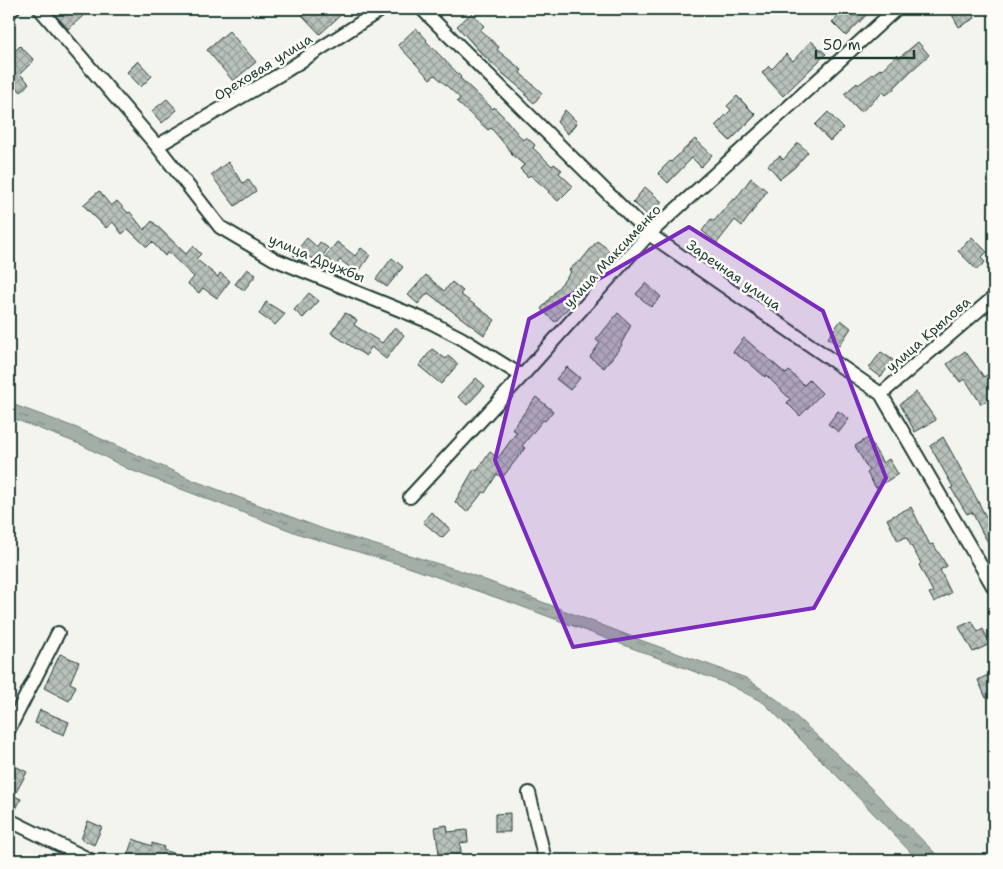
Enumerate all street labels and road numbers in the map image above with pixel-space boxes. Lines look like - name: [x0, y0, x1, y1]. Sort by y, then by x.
- street label: Ореховая улица: [211, 29, 316, 104]
- street label: улица Максименко: [559, 201, 665, 311]
- street label: улица Дружбы: [266, 230, 368, 286]
- street label: Заречная улица: [683, 236, 785, 315]
- street label: улица Крылова: [882, 292, 974, 376]

